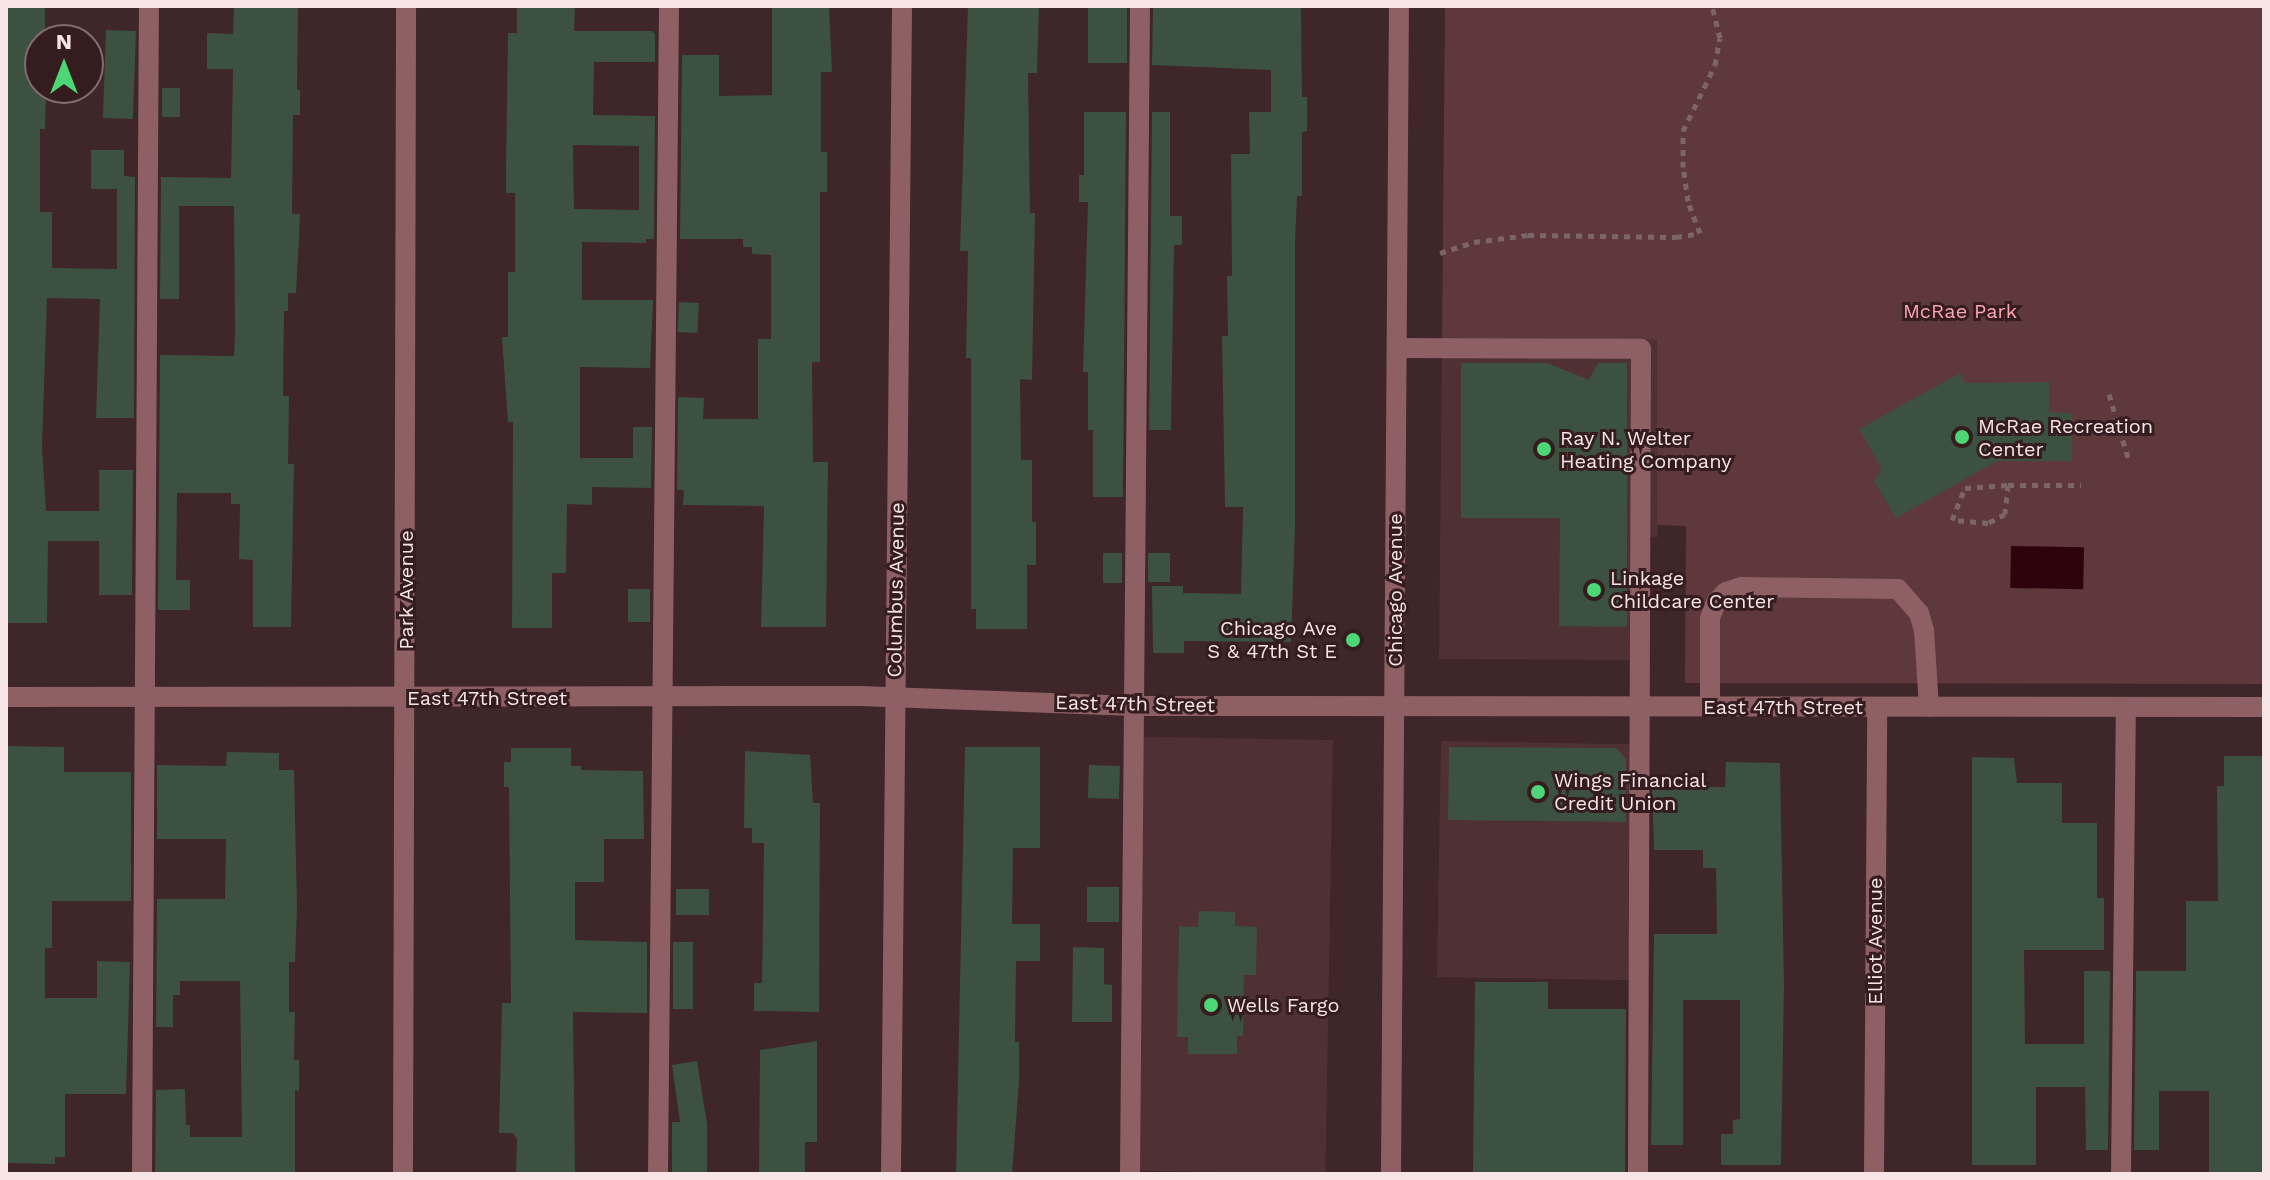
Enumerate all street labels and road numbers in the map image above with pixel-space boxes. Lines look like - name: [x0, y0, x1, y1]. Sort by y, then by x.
- street label: Columbus Avenue: [882, 502, 910, 678]
- street label: Chicago Avenue: [1383, 513, 1407, 667]
- street label: Park Avenue: [394, 530, 418, 650]
- street label: East 47th Street: [407, 686, 567, 710]
- street label: East 47th Street: [1055, 691, 1215, 717]
- street label: East 47th Street: [1703, 695, 1863, 719]
- street label: Elliot Avenue: [1863, 877, 1887, 1005]

